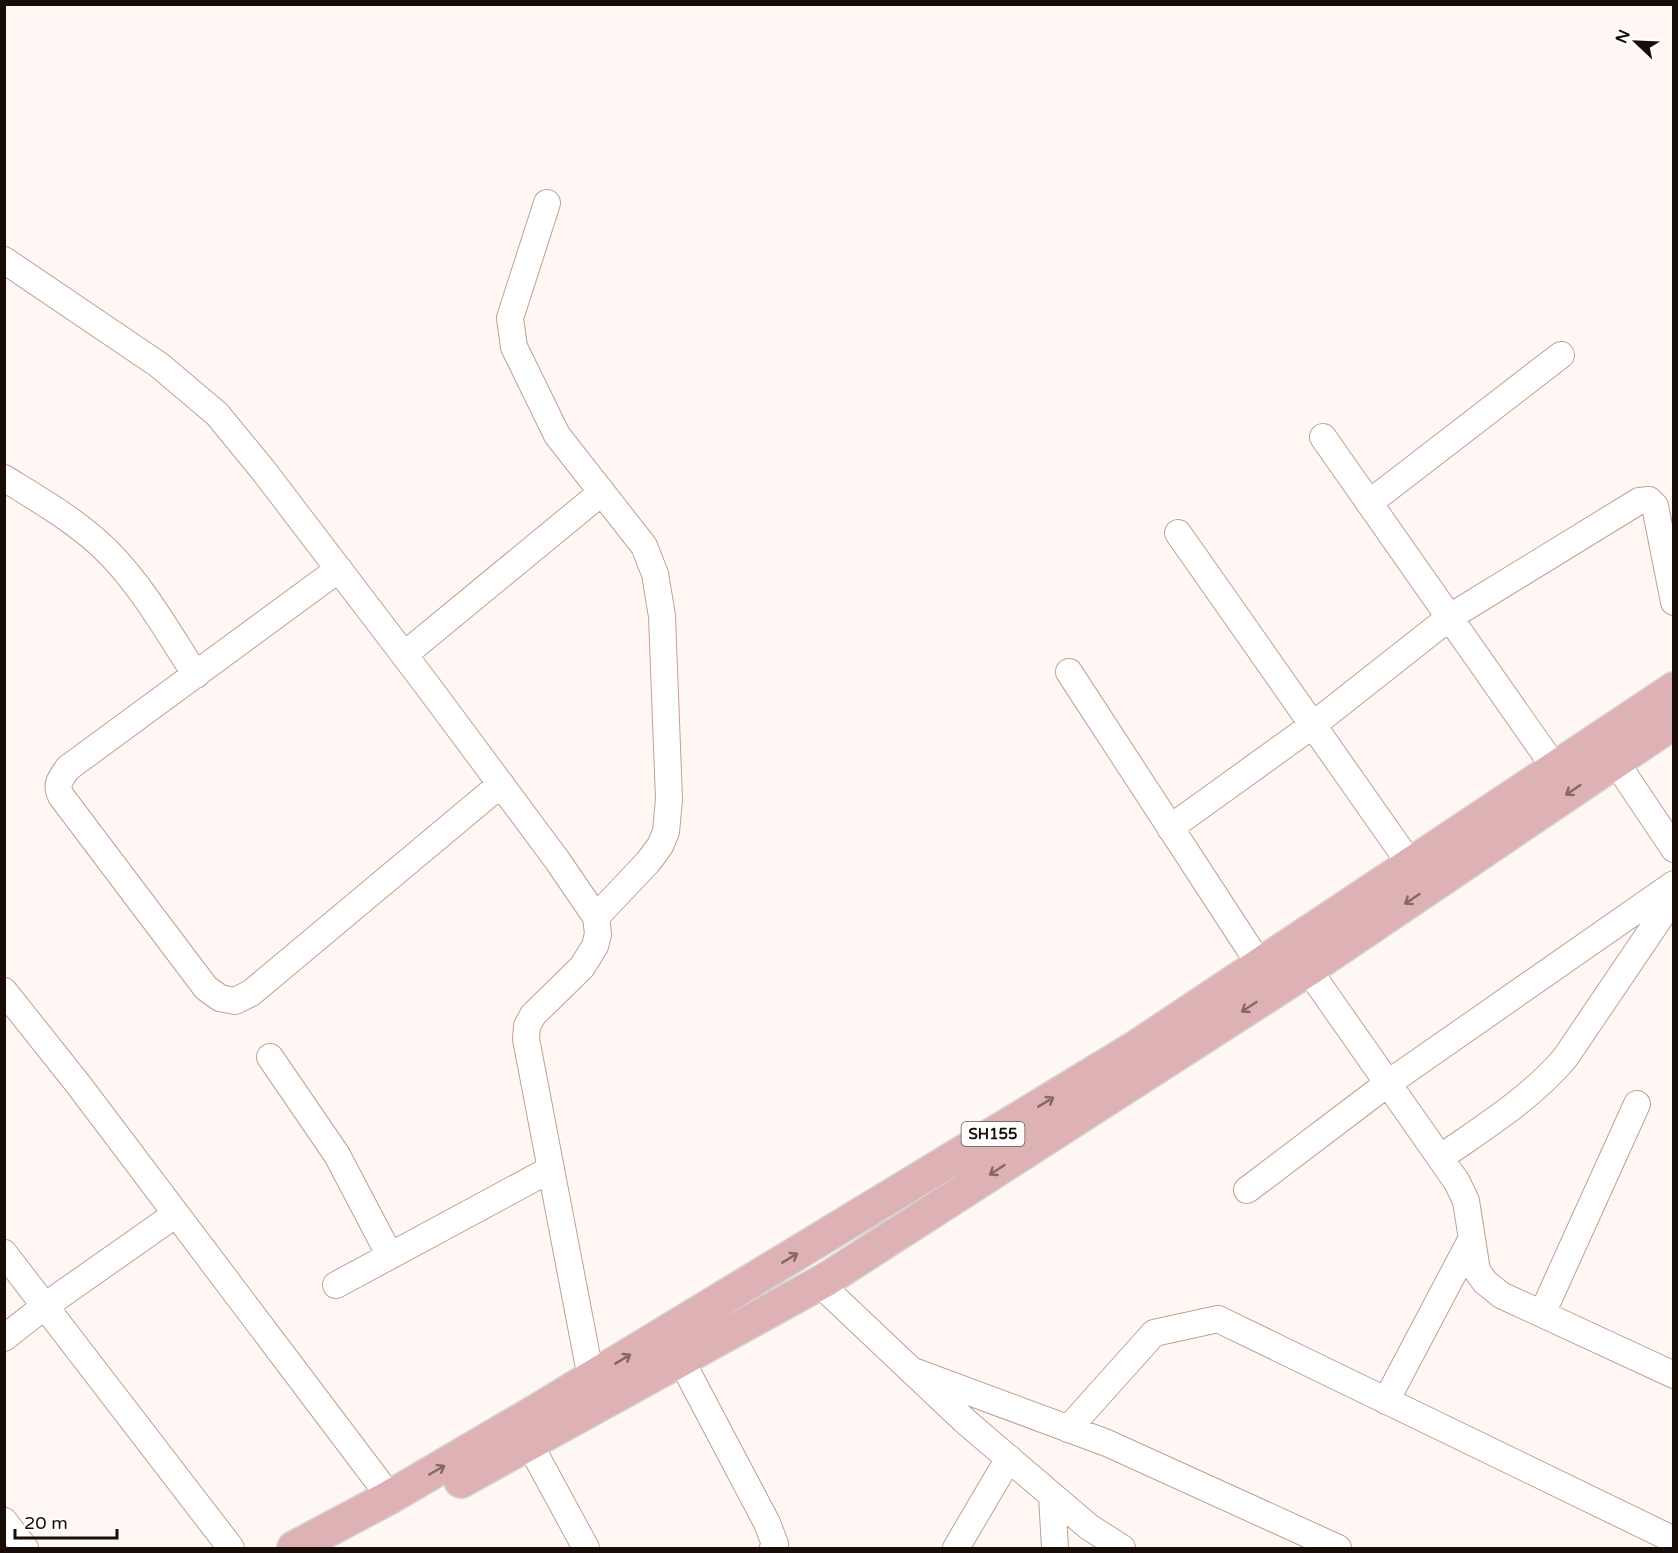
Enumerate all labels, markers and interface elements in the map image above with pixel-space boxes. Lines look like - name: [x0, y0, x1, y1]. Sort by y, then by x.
- north arrow: [1606, 12, 1666, 72]
- text: N: [1611, 27, 1635, 46]
- one-way arrow: [1565, 784, 1582, 796]
- one-way arrow: [1404, 893, 1420, 905]
- one-way arrow: [1241, 1001, 1258, 1014]
- one-way arrow: [1037, 1096, 1054, 1108]
- road number: SH155: [962, 1122, 1024, 1146]
- one-way arrow: [989, 1164, 1006, 1176]
- one-way arrow: [781, 1252, 798, 1264]
- one-way arrow: [614, 1352, 631, 1364]
- one-way arrow: [428, 1463, 445, 1475]
- scale bar: [15, 1502, 117, 1540]
- text: 20 m: [24, 1512, 68, 1534]

